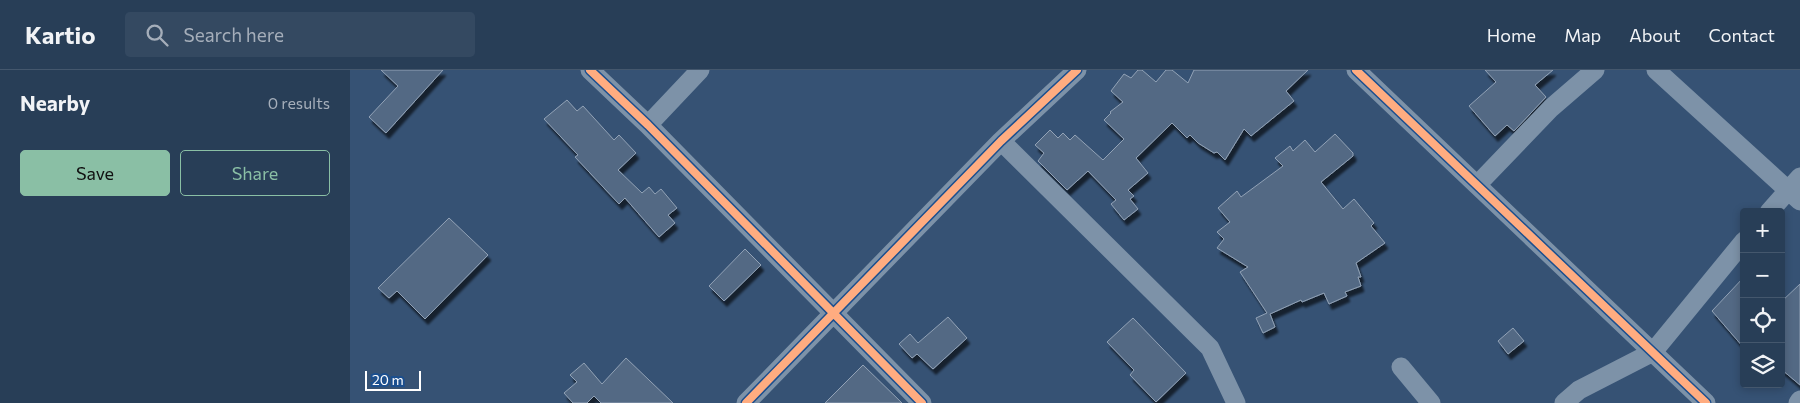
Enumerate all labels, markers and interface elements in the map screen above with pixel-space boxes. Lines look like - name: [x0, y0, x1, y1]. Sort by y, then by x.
- search box: [125, 12, 475, 57]
- text: Kartio: [25, 20, 95, 49]
- icon: search: [143, 21, 171, 49]
- text: Search here: [183, 23, 284, 46]
- text: Home: [1487, 24, 1536, 46]
- text: Map: [1564, 24, 1601, 46]
- text: About: [1629, 24, 1681, 46]
- text: Contact: [1709, 24, 1775, 46]
- text: Nearby: [20, 90, 90, 115]
- text: 0 results: [268, 93, 330, 112]
- button: Save: [20, 150, 170, 196]
- button: Share: [180, 150, 330, 196]
- map controls: [1740, 208, 1785, 388]
- button: +: [1740, 208, 1785, 253]
- button: −: [1740, 253, 1785, 298]
- button: locate: [1740, 298, 1785, 343]
- button: layers: [1740, 343, 1785, 388]
- scale bar: [365, 368, 421, 391]
- text: 20 m: [372, 371, 404, 388]

